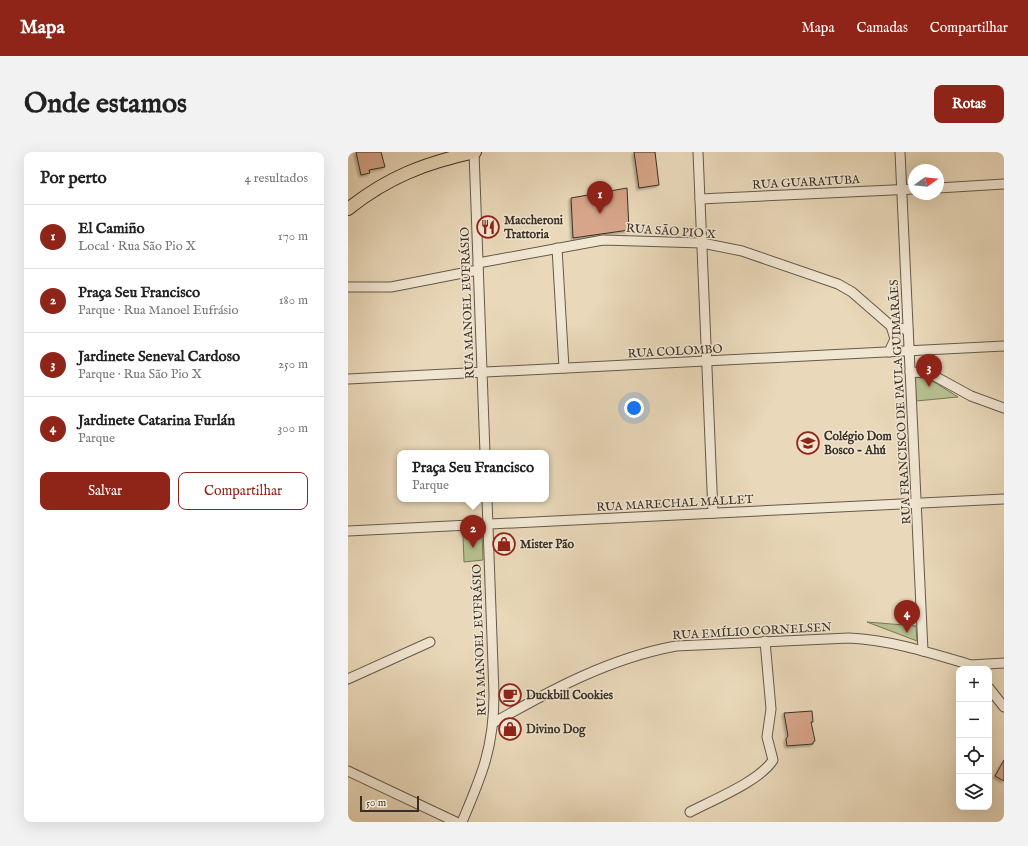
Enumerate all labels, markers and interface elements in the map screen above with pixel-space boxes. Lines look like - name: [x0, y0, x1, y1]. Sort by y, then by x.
- text: Mapa: [20, 16, 65, 40]
- text: Mapa: [802, 19, 834, 37]
- text: Camadas: [856, 19, 908, 37]
- text: Compartilhar: [930, 19, 1008, 37]
- button: Rotas: [934, 85, 1004, 123]
- text: Onde estamos: [24, 87, 187, 122]
- north arrow: [908, 164, 944, 200]
- text: Por perto: [40, 168, 107, 189]
- text: 4 resultados: [245, 170, 308, 187]
- street label: RUA GUARATUBA: [752, 172, 861, 193]
- pin: 1: [587, 181, 613, 214]
- place label: Maccheroni Trattoria: [503, 213, 564, 242]
- restaurant icon: Maccheroni Trattoria: [475, 214, 501, 240]
- text: El Camiño: [78, 219, 145, 238]
- street label: RUA SÃO PIO X: [626, 220, 717, 242]
- street label: RUA MANOEL EUFRÁSIO: [456, 227, 478, 379]
- text: 1: [51, 228, 55, 245]
- text: 170 m: [278, 228, 308, 245]
- text: Local · Rua São Pio X: [78, 238, 196, 255]
- street label: RUA FRANCISCO DE PAULA GUIMARÃES: [886, 279, 914, 525]
- text: Praça Seu Francisco: [78, 283, 200, 302]
- text: 2: [50, 292, 56, 309]
- text: 180 m: [279, 292, 308, 309]
- text: Parque · Rua Manoel Eufrásio: [78, 302, 239, 319]
- street label: RUA COLOMBO: [627, 342, 723, 361]
- text: Jardinete Seneval Cardoso: [78, 347, 240, 366]
- pin: 3: [916, 354, 942, 387]
- text: 3: [51, 356, 55, 373]
- text: 250 m: [278, 356, 308, 373]
- text: Parque · Rua São Pio X: [78, 366, 202, 383]
- your location: [624, 398, 644, 418]
- text: Jardinete Catarina Furlán: [78, 411, 235, 430]
- text: 4: [50, 420, 56, 437]
- text: 300 m: [277, 420, 308, 437]
- place label: Colégio Dom Bosco - Ahú: [824, 429, 893, 458]
- text: Parque: [78, 430, 115, 447]
- school or university icon: Colégio Dom Bosco - Ahú: [795, 430, 821, 456]
- popup: [397, 450, 549, 502]
- text: Praça Seu Francisco: [412, 458, 534, 477]
- button: Salvar: [40, 472, 170, 510]
- button: Compartilhar: [178, 472, 308, 510]
- text: Parque: [412, 477, 449, 494]
- street label: RUA MARECHAL MALLET: [596, 492, 754, 515]
- pin: 2: [460, 515, 486, 548]
- shop icon: Mister Pão: [491, 531, 517, 557]
- place label: Mister Pão: [520, 537, 574, 552]
- street label: RUA MANOEL EUFRÁSIO: [468, 564, 490, 716]
- pin: 4: [894, 600, 920, 633]
- street label: RUA EMÍLIO CORNELSEN: [672, 619, 833, 643]
- map controls: [956, 666, 992, 810]
- button: +: [956, 666, 992, 702]
- cafe icon: Duckbill Cookies: [497, 682, 523, 708]
- place label: Duckbill Cookies: [526, 688, 614, 703]
- button: −: [956, 702, 992, 738]
- shop icon: Divino Dog: [497, 716, 523, 742]
- place label: Divino Dog: [526, 722, 586, 738]
- button: locate: [956, 738, 992, 774]
- button: layers: [956, 774, 992, 810]
- scale bar: [360, 794, 419, 813]
- text: 50 m: [366, 796, 386, 810]

